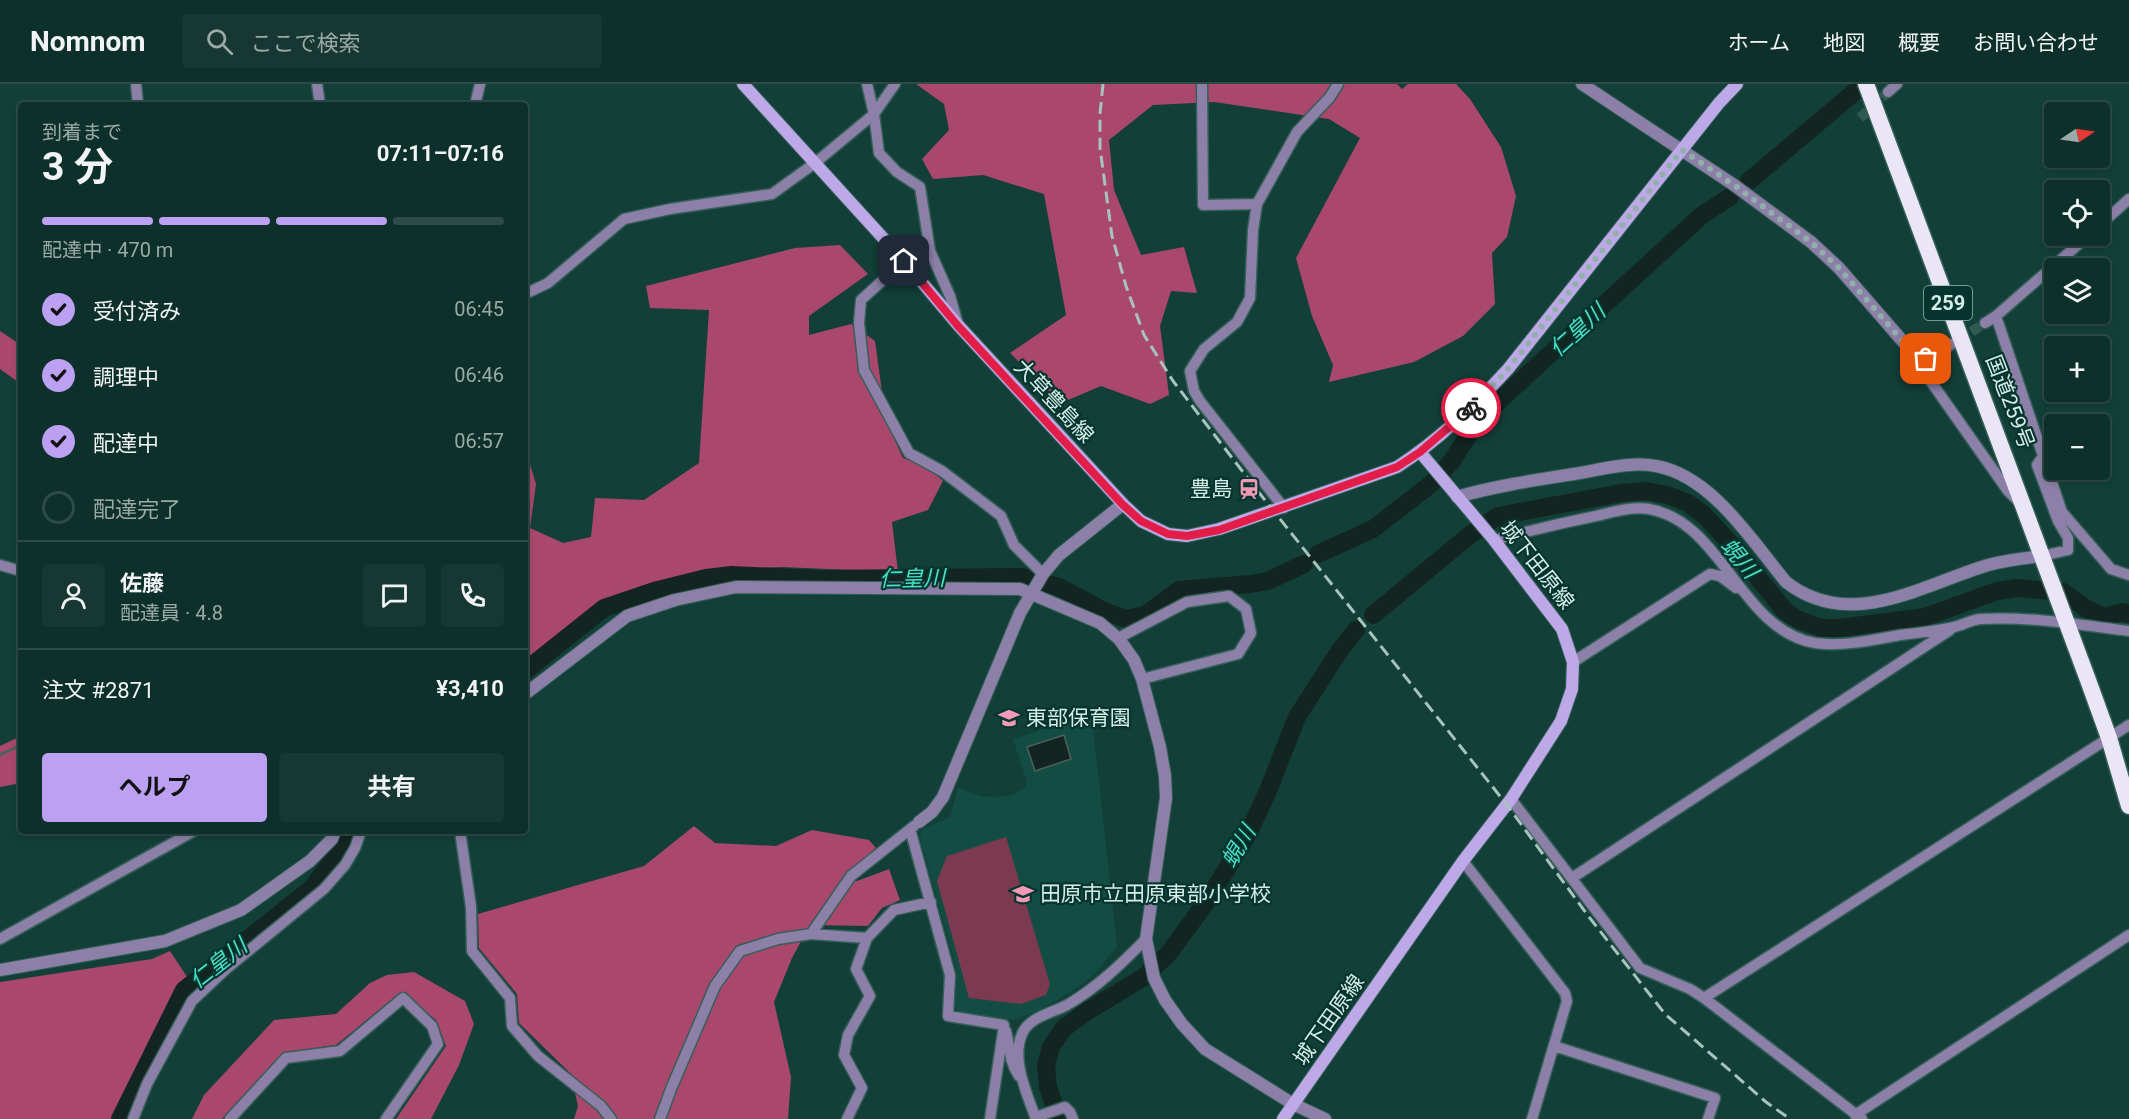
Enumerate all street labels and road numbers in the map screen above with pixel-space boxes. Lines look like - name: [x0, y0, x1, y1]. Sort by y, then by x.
- road number: 259: [1924, 286, 1972, 320]
- street label: 国道259号: [1981, 352, 2039, 452]
- street label: 大草豊島線: [1009, 354, 1099, 448]
- street label: 城下田原線: [1495, 516, 1579, 614]
- street label: 城下田原線: [1289, 970, 1369, 1070]

